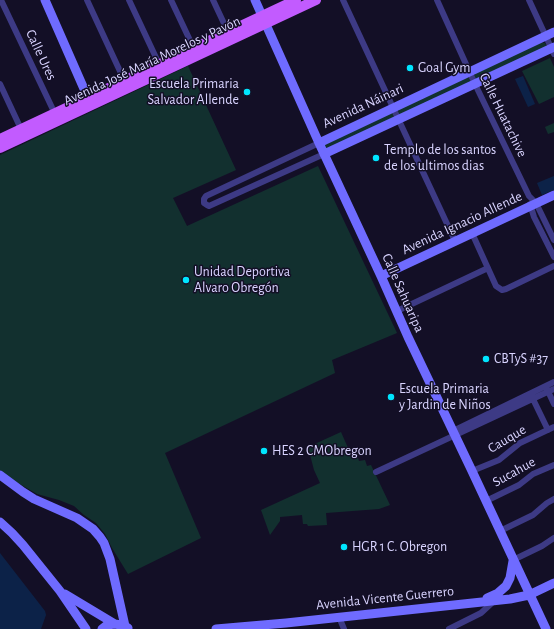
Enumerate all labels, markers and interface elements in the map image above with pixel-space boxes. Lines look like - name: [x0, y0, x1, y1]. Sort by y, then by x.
- street label: Avenida José María Morelos y Pavón: [61, 13, 243, 109]
- street label: Calle Ures: [22, 27, 60, 83]
- place label: Goal Gym: [418, 60, 471, 76]
- marker: Goal Gym: [405, 63, 415, 73]
- street label: Calle Huatachive: [475, 70, 531, 160]
- place label: Escuela Primaria Salvador Allende: [147, 76, 239, 108]
- street label: Avenida Náinari: [320, 80, 406, 132]
- marker: Escuela Primaria Salvador Allende: [242, 87, 252, 97]
- place label: Templo de los santos de los ultimos dias: [384, 142, 496, 174]
- marker: Templo de los santos de los ultimos dias: [371, 153, 381, 163]
- street label: Avenida Ignacio Allende: [399, 188, 525, 258]
- street label: Calle Sahuaripa: [378, 251, 428, 335]
- place label: Unidad Deportiva Alvaro Obregón: [194, 264, 290, 296]
- marker: Unidad Deportiva Alvaro Obregón: [181, 275, 191, 285]
- place label: CBTyS #37: [494, 351, 548, 367]
- marker: CBTyS #37: [481, 354, 491, 364]
- place label: Escuela Primaria y Jardin de Niños: [399, 381, 491, 414]
- marker: Escuela Primaria y Jardin de Niños: [386, 392, 396, 402]
- street label: Cauque: [485, 421, 529, 457]
- place label: HES 2 CMObregon: [272, 443, 372, 459]
- marker: HES 2 CMObregon: [259, 446, 269, 456]
- street label: Sucahue: [490, 453, 538, 491]
- place label: HGR 1 C. Obregon: [352, 539, 447, 555]
- marker: HGR 1 C. Obregon: [339, 542, 349, 552]
- street label: Avenida Vicente Guerrero: [315, 582, 455, 614]

